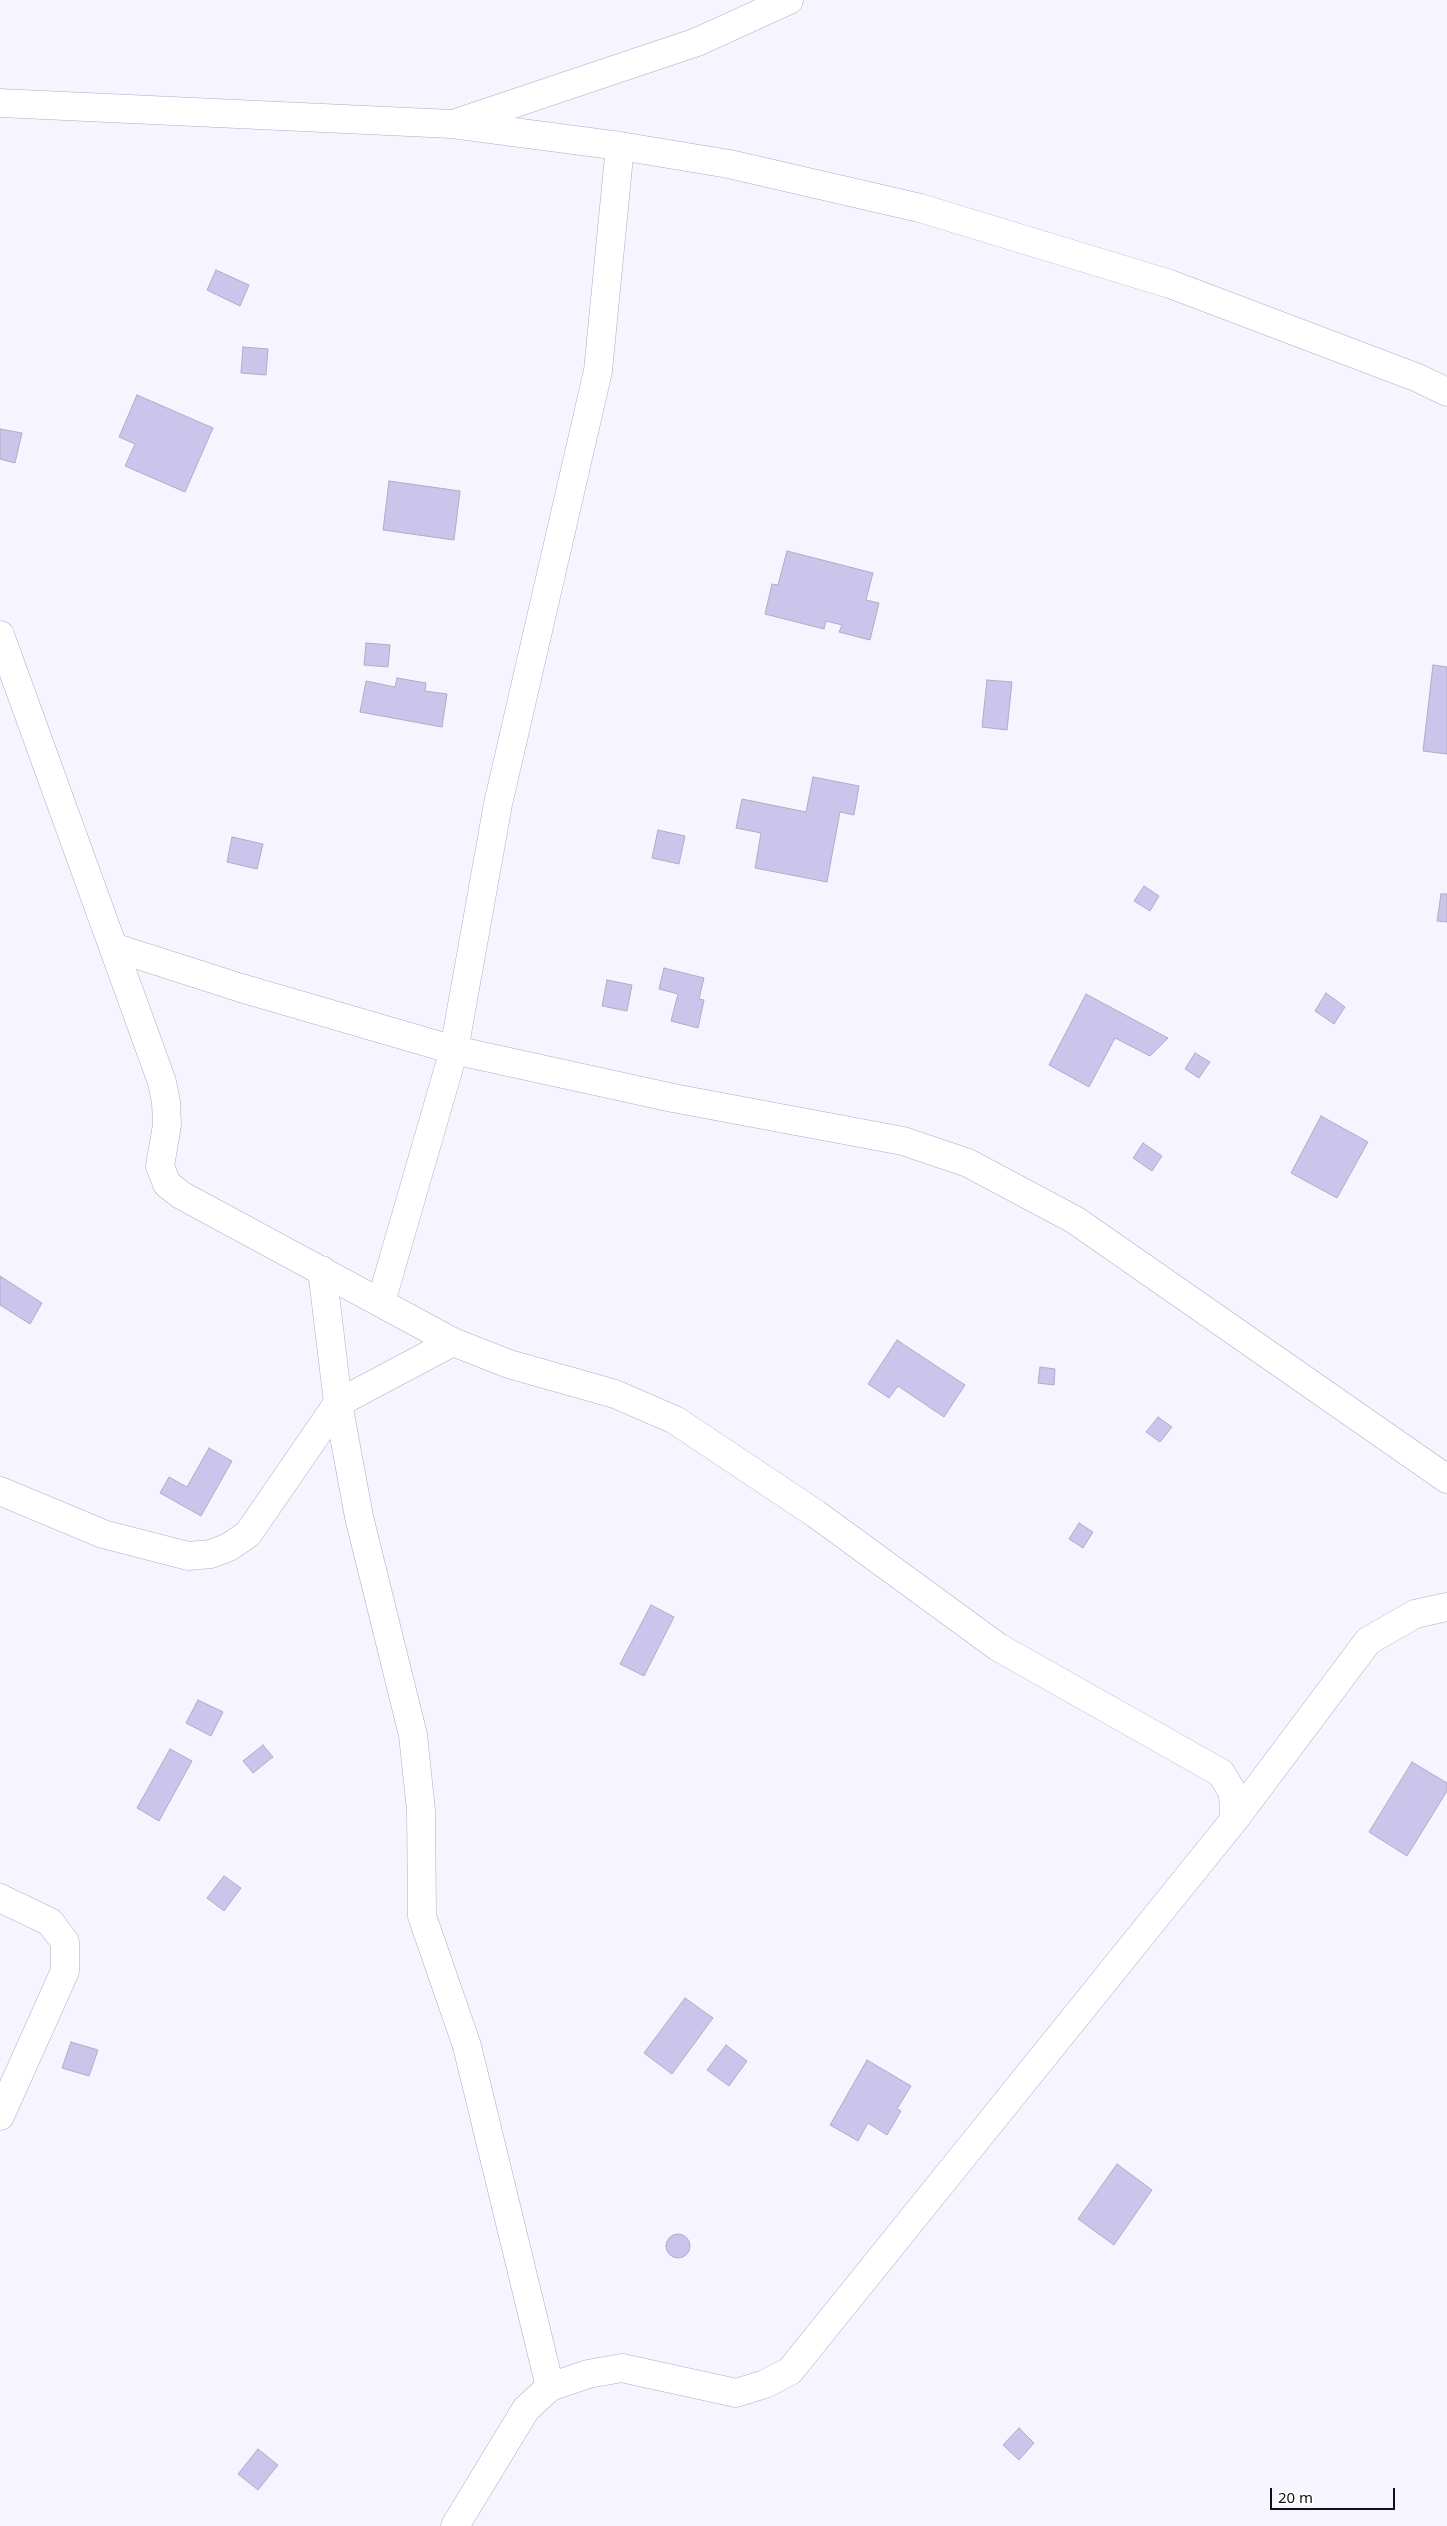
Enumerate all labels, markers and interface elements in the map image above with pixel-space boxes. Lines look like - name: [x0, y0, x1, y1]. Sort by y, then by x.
- scale bar: [1272, 2478, 1397, 2510]
- text: 20 m: [1278, 2487, 1313, 2507]

